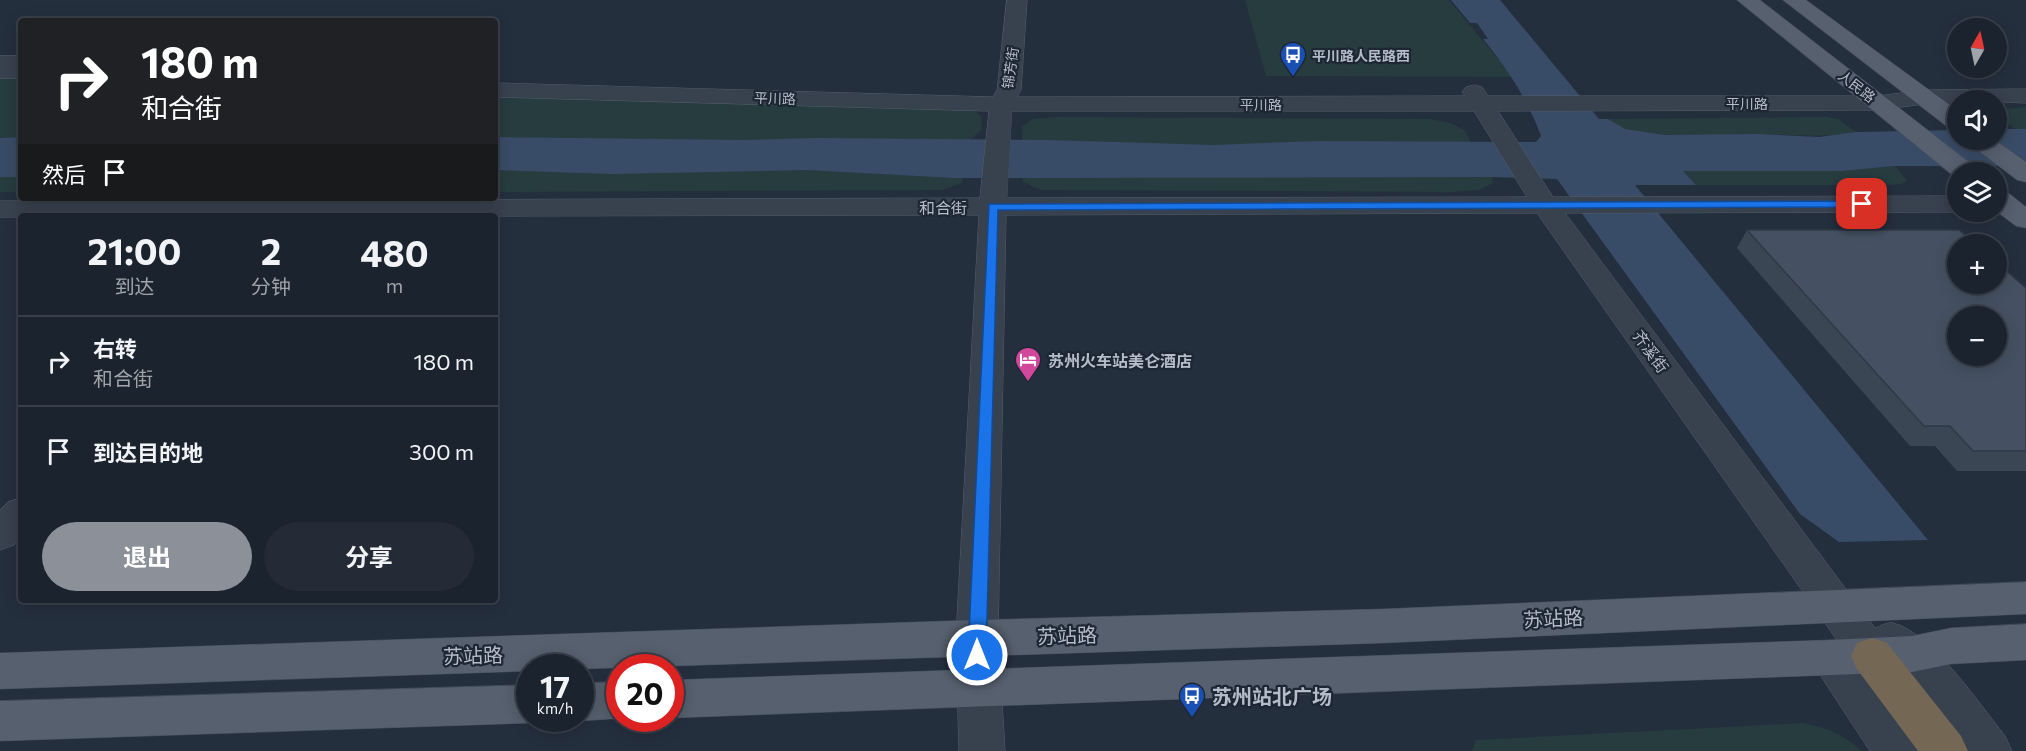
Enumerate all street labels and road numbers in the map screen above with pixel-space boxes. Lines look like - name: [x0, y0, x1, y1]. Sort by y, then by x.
- street label: 锦芳街: [999, 46, 1021, 90]
- street label: 人民路: [1835, 66, 1879, 106]
- street label: 平川路: [754, 89, 796, 107]
- street label: 平川路: [1726, 95, 1768, 112]
- street label: 平川路: [1240, 96, 1282, 113]
- street label: 和合街: [919, 198, 967, 217]
- street label: 齐溪街: [1629, 326, 1673, 376]
- street label: 苏站路: [1522, 604, 1584, 632]
- street label: 苏站路: [1037, 622, 1097, 648]
- street label: 苏站路: [443, 642, 503, 668]

